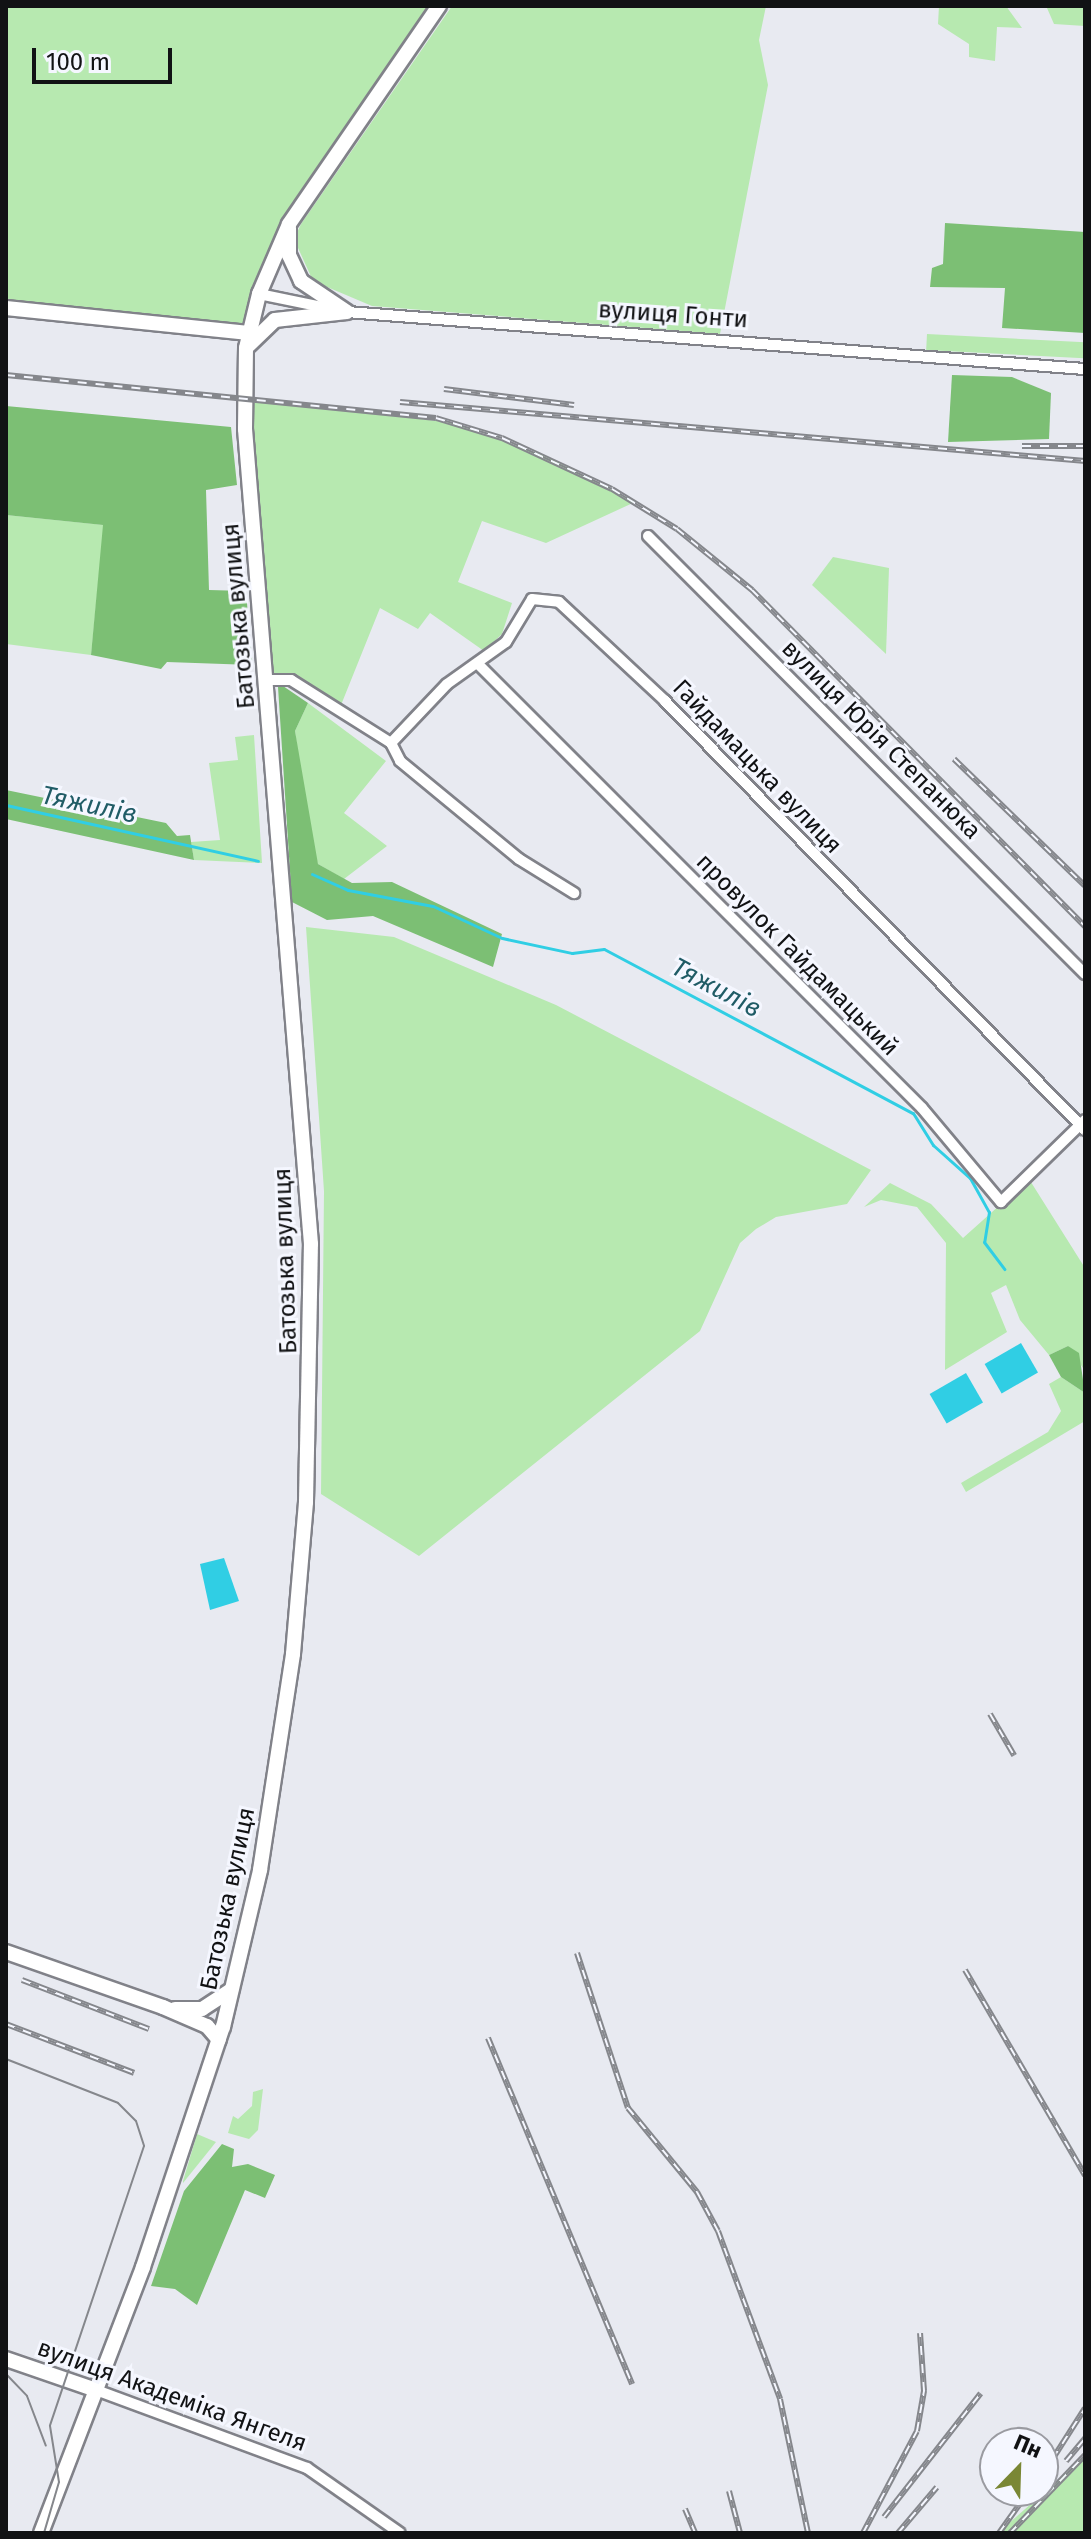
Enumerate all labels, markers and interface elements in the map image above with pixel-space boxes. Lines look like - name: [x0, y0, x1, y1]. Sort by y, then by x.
- scale bar: [36, 32, 176, 82]
- text: 100 m: [46, 48, 110, 76]
- street label: вулиця Гонти: [597, 295, 749, 335]
- street label: Батозька вулиця: [217, 522, 261, 710]
- street label: вулиця Юрія Степанюка: [775, 634, 987, 846]
- street label: Гайдамацька вулиця: [666, 674, 848, 860]
- water label: Тяжилів: [39, 780, 139, 830]
- street label: провулок Гайдамацький: [690, 848, 904, 1062]
- water label: Тяжилів: [666, 952, 766, 1024]
- street label: Батозька вулиця: [268, 1167, 304, 1355]
- street label: Батозька вулиця: [195, 1805, 261, 1993]
- street label: вулиця Академіка Янгеля: [33, 2334, 311, 2458]
- north arrow: [979, 2427, 1059, 2507]
- text: Пн: [1010, 2428, 1046, 2464]

